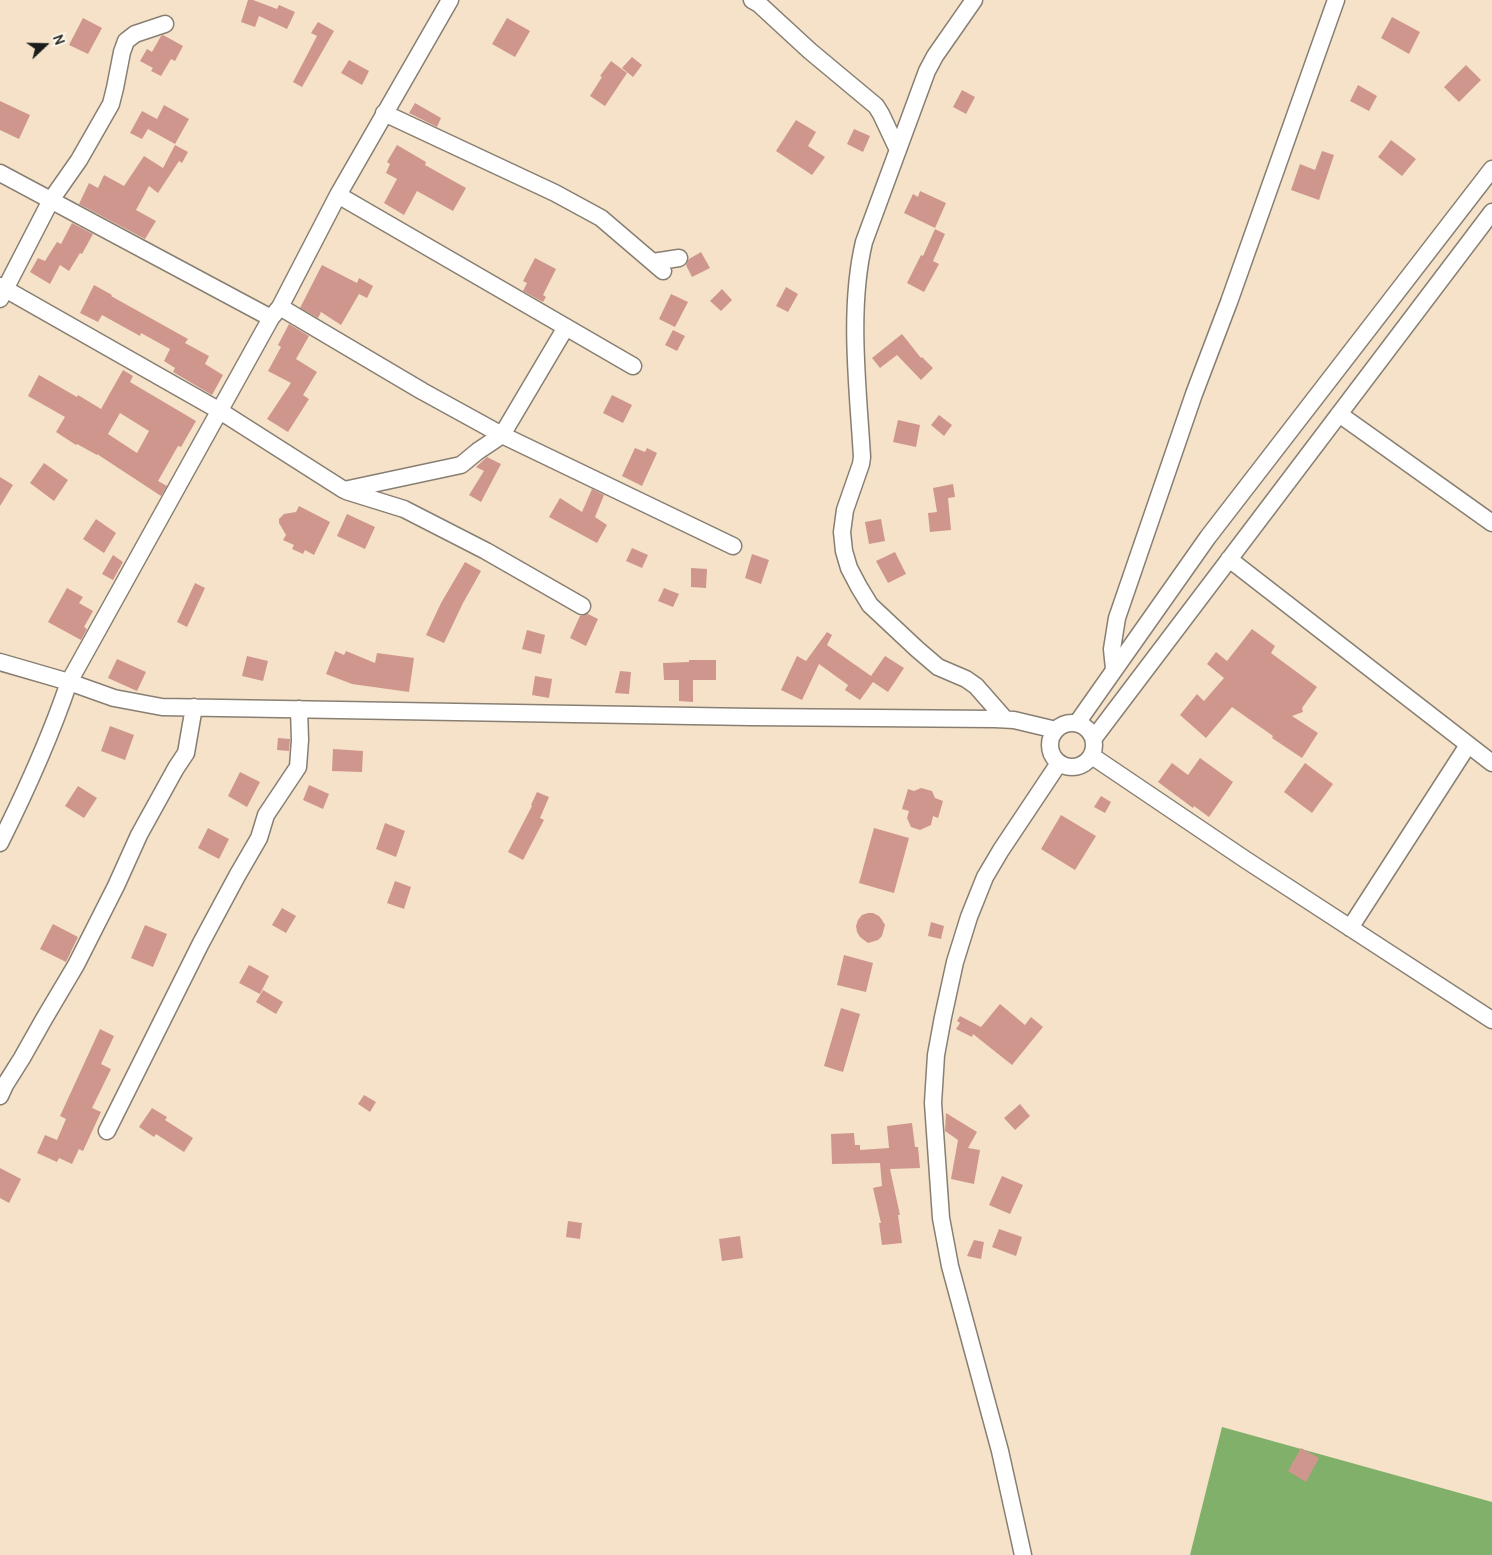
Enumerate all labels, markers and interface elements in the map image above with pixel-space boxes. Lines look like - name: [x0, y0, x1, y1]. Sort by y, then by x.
- north arrow: [20, 20, 70, 70]
- text: N: [49, 32, 69, 47]

